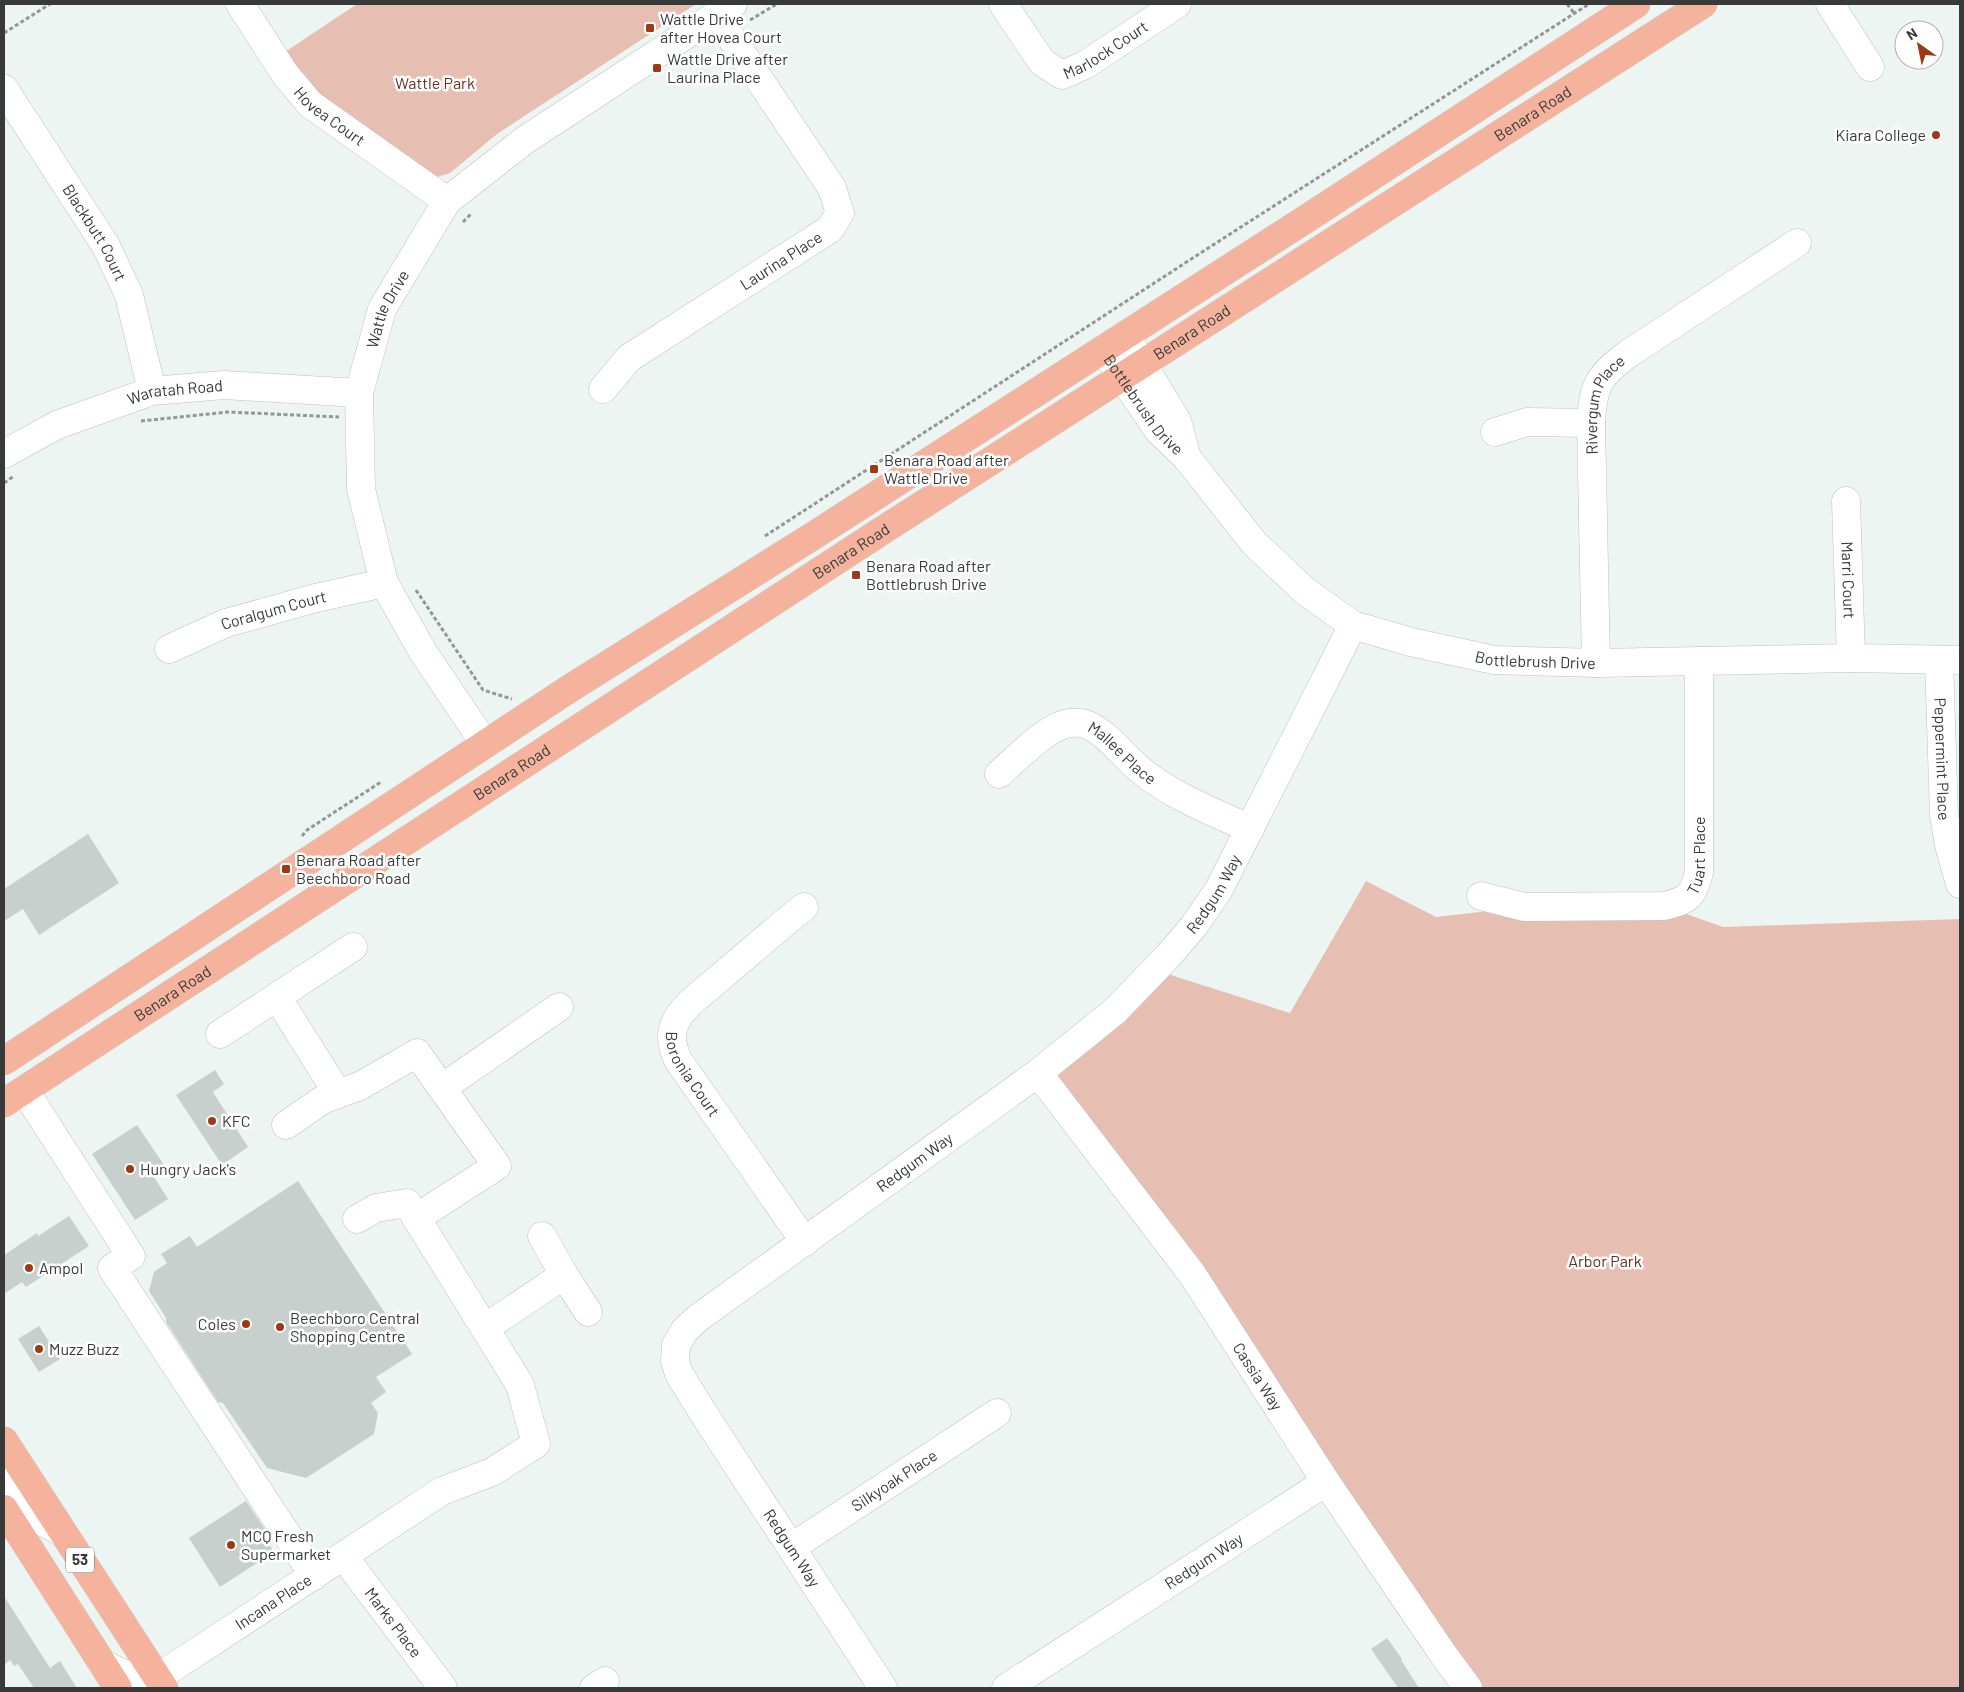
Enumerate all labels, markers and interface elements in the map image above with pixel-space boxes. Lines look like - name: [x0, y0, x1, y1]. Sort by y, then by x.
- place label: Wattle Drive after Hovea Court: [660, 9, 782, 46]
- street label: Marlock Court: [1060, 16, 1151, 82]
- north arrow: [1894, 20, 1944, 70]
- marker: Wattle Drive after Hovea Court: [644, 22, 656, 34]
- text: N: [1903, 24, 1920, 43]
- place label: Wattle Drive after Laurina Place: [667, 49, 788, 86]
- marker: Wattle Drive after Laurina Place: [651, 62, 663, 74]
- park label: Wattle Park: [395, 73, 475, 92]
- street label: Benara Road: [1490, 81, 1574, 145]
- street label: Hovea Court: [290, 82, 369, 149]
- place label: Kiara College: [1835, 125, 1926, 144]
- marker: Kiara College: [1930, 129, 1942, 141]
- street label: Blackbutt Court: [59, 180, 131, 284]
- street label: Laurina Place: [736, 227, 825, 293]
- street label: Wattle Drive: [362, 266, 412, 350]
- street label: Benara Road: [1149, 300, 1234, 363]
- street label: Bottlebrush Drive: [1100, 350, 1188, 458]
- street label: Rivergum Place: [1581, 350, 1628, 455]
- street label: Waratah Road: [124, 375, 224, 408]
- place label: Benara Road after Wattle Drive: [884, 450, 1009, 487]
- marker: Benara Road after Wattle Drive: [868, 463, 880, 475]
- street label: Benara Road: [809, 519, 893, 582]
- street label: Marri Court: [1838, 541, 1860, 619]
- place label: Benara Road after Bottlebrush Drive: [866, 556, 991, 593]
- marker: Benara Road after Bottlebrush Drive: [850, 569, 862, 581]
- street label: Coralgum Court: [217, 586, 328, 633]
- street label: Bottlebrush Drive: [1473, 646, 1596, 672]
- street label: Peppermint Place: [1931, 697, 1955, 822]
- street label: Mallee Place: [1085, 717, 1160, 788]
- street label: Benara Road: [469, 740, 553, 804]
- street label: Tuart Place: [1682, 816, 1708, 898]
- place label: Benara Road after Beechboro Road: [296, 850, 421, 887]
- street label: Redgum Way: [1182, 850, 1244, 937]
- marker: Benara Road after Beechboro Road: [280, 863, 292, 875]
- street label: Benara Road: [130, 961, 214, 1025]
- street label: Boronia Court: [663, 1031, 724, 1120]
- place label: KFC: [222, 1111, 251, 1130]
- marker: KFC: [206, 1115, 218, 1127]
- street label: Redgum Way: [872, 1127, 956, 1195]
- place label: Hungry Jack's: [140, 1159, 236, 1178]
- marker: Hungry Jack's: [124, 1163, 136, 1175]
- park label: Arbor Park: [1568, 1251, 1642, 1270]
- place label: Ampol: [39, 1258, 83, 1277]
- marker: Ampol: [23, 1262, 35, 1274]
- place label: Beechboro Central Shopping Centre: [290, 1308, 419, 1345]
- place label: Coles: [198, 1314, 236, 1333]
- marker: Coles: [240, 1318, 252, 1330]
- marker: Beechboro Central Shopping Centre: [274, 1321, 286, 1333]
- place label: Muzz Buzz: [49, 1339, 119, 1358]
- street label: Cassia Way: [1229, 1339, 1288, 1414]
- marker: Muzz Buzz: [33, 1343, 45, 1355]
- street label: Silkyoak Place: [847, 1445, 940, 1515]
- street label: Redgum Way: [760, 1505, 825, 1591]
- place label: MCQ Fresh Supermarket: [241, 1526, 331, 1563]
- street label: Redgum Way: [1161, 1528, 1247, 1593]
- marker: MCQ Fresh Supermarket: [225, 1539, 237, 1551]
- road number: 53: [66, 1548, 94, 1572]
- street label: Incana Place: [231, 1569, 315, 1633]
- street label: Marks Place: [361, 1583, 426, 1661]

